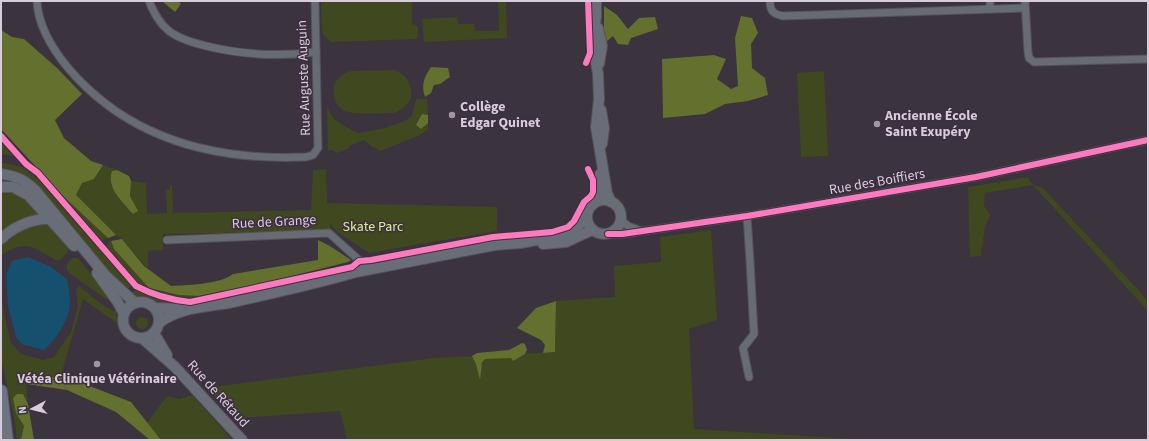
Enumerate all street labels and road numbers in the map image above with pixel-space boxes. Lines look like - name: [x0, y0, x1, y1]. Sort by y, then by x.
- street label: Rue Auguste Auguin: [292, 20, 316, 136]
- street label: Rue des Boiffiers: [827, 164, 927, 200]
- street label: Rue de Grange: [231, 210, 317, 234]
- street label: Rue de Rétaud: [182, 356, 254, 432]

